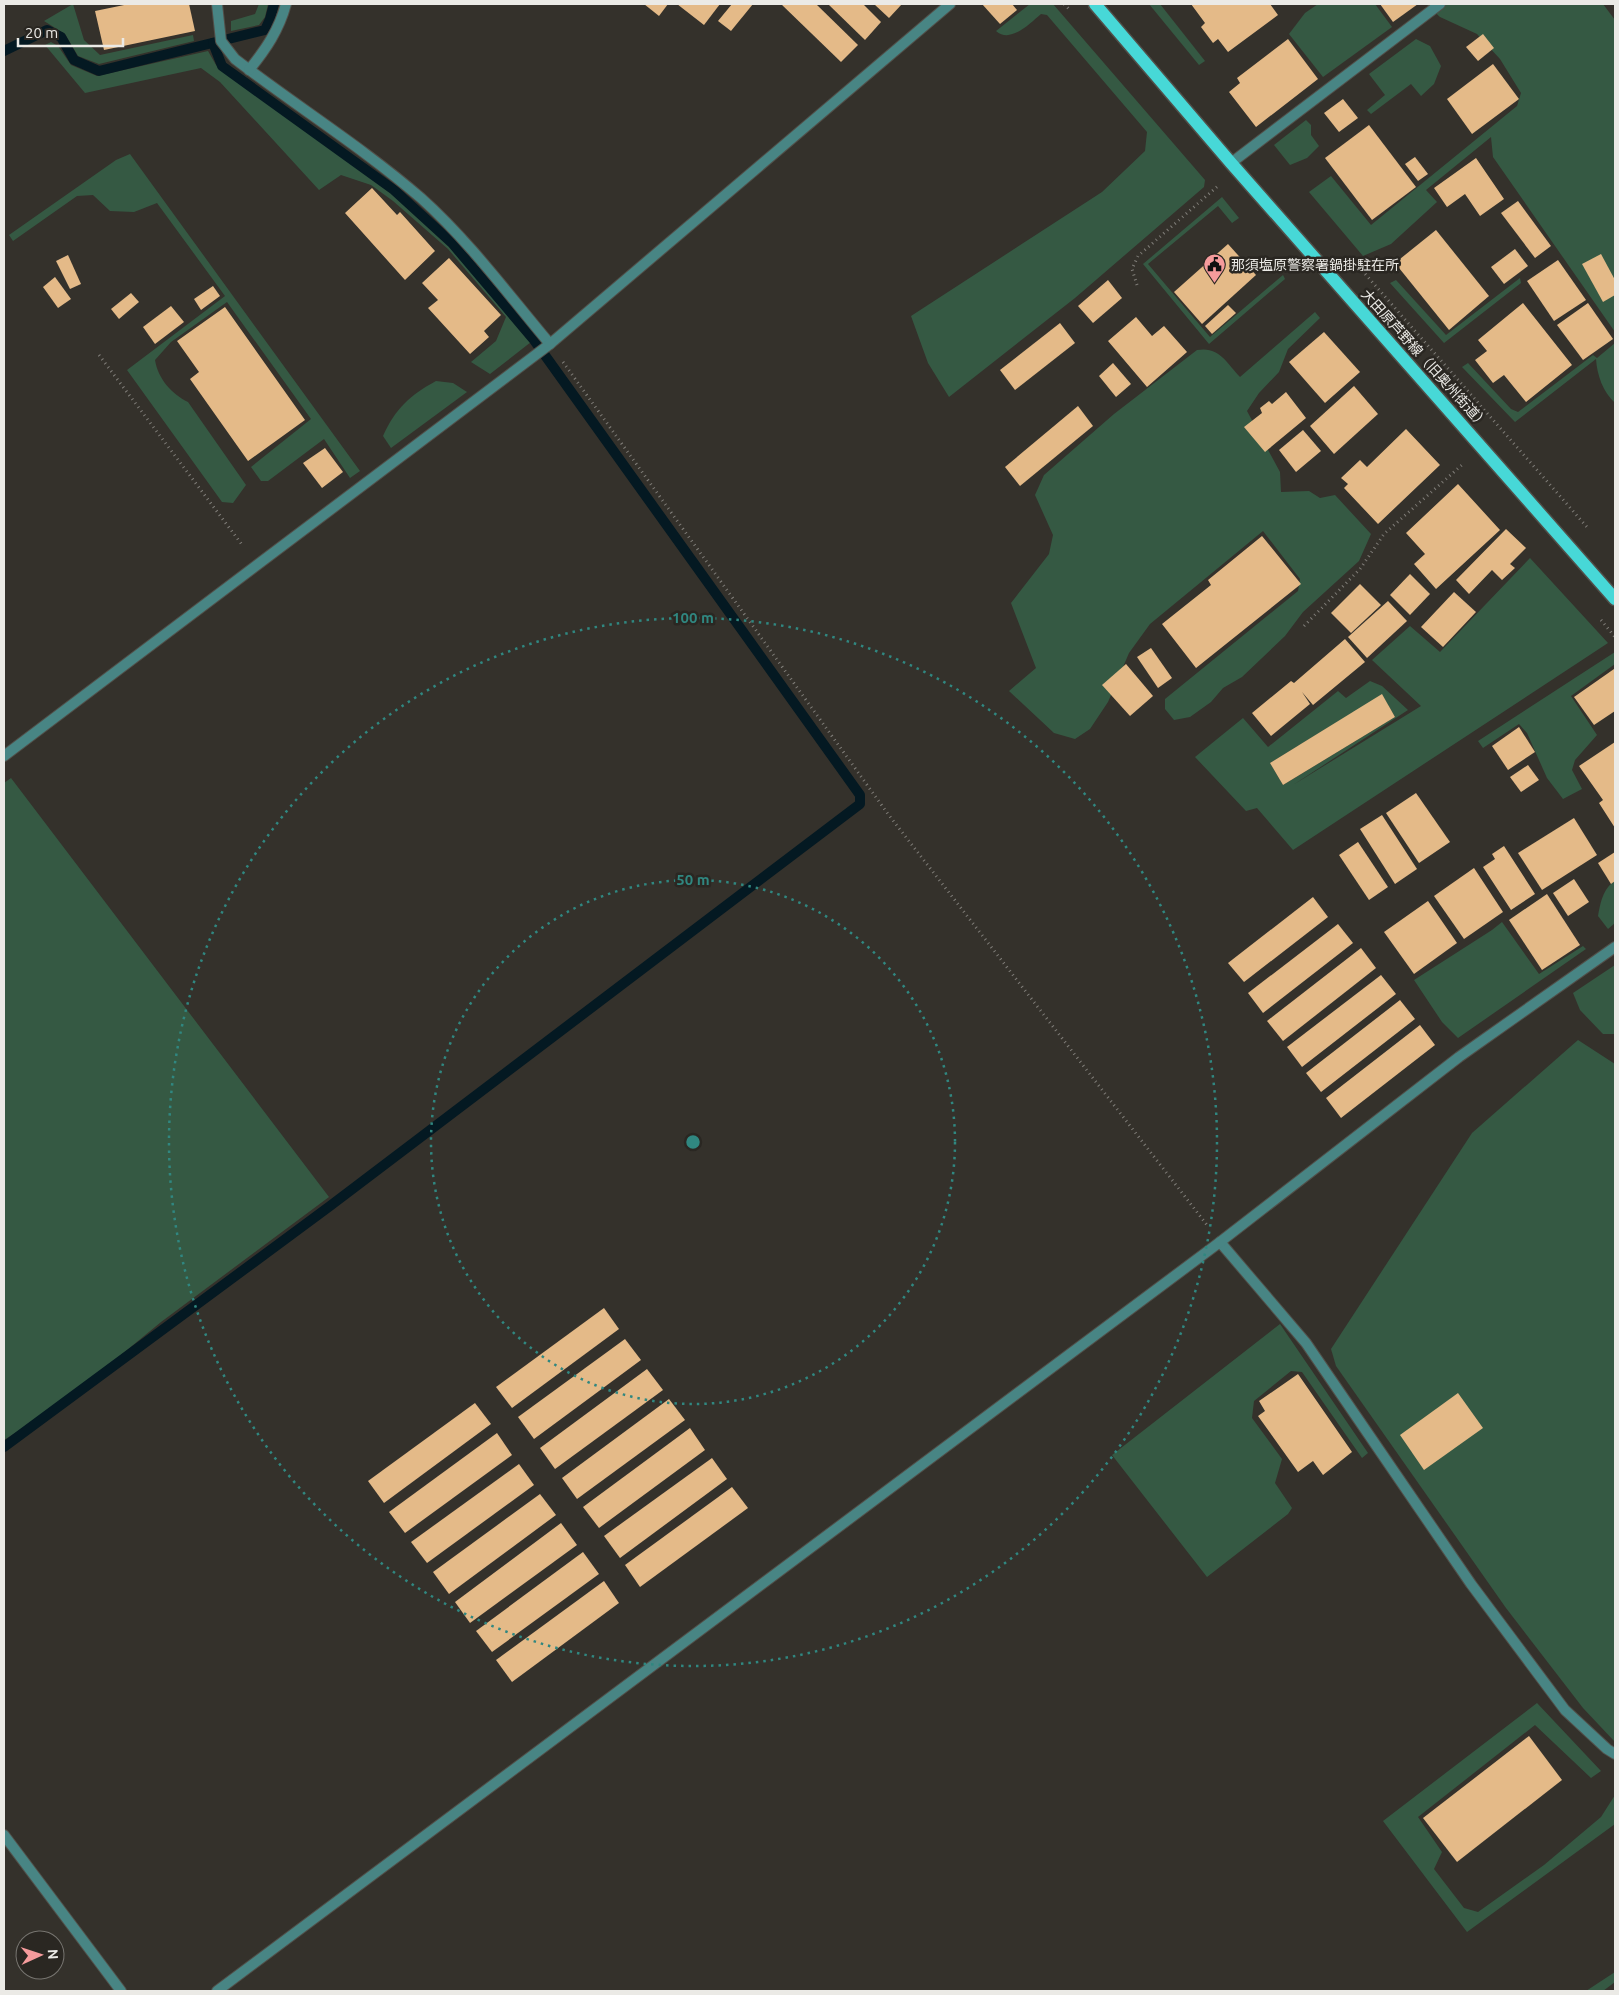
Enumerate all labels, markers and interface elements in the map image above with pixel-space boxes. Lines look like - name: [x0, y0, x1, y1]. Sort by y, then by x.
- scale bar: [18, 15, 122, 47]
- text: 20 m: [25, 24, 58, 41]
- public building icon: 那須塩原警察署鍋掛駐在所: [1203, 253, 1227, 284]
- place label: 那須塩原警察署鍋掛駐在所: [1231, 257, 1399, 273]
- street label: 大田原芦野線（旧奥州街道）: [1358, 286, 1492, 432]
- text: 100 m: [672, 609, 714, 626]
- text: 50 m: [676, 871, 710, 888]
- centre of rings: [684, 1133, 702, 1151]
- north arrow: [15, 1930, 65, 1980]
- text: N: [45, 1949, 61, 1960]

